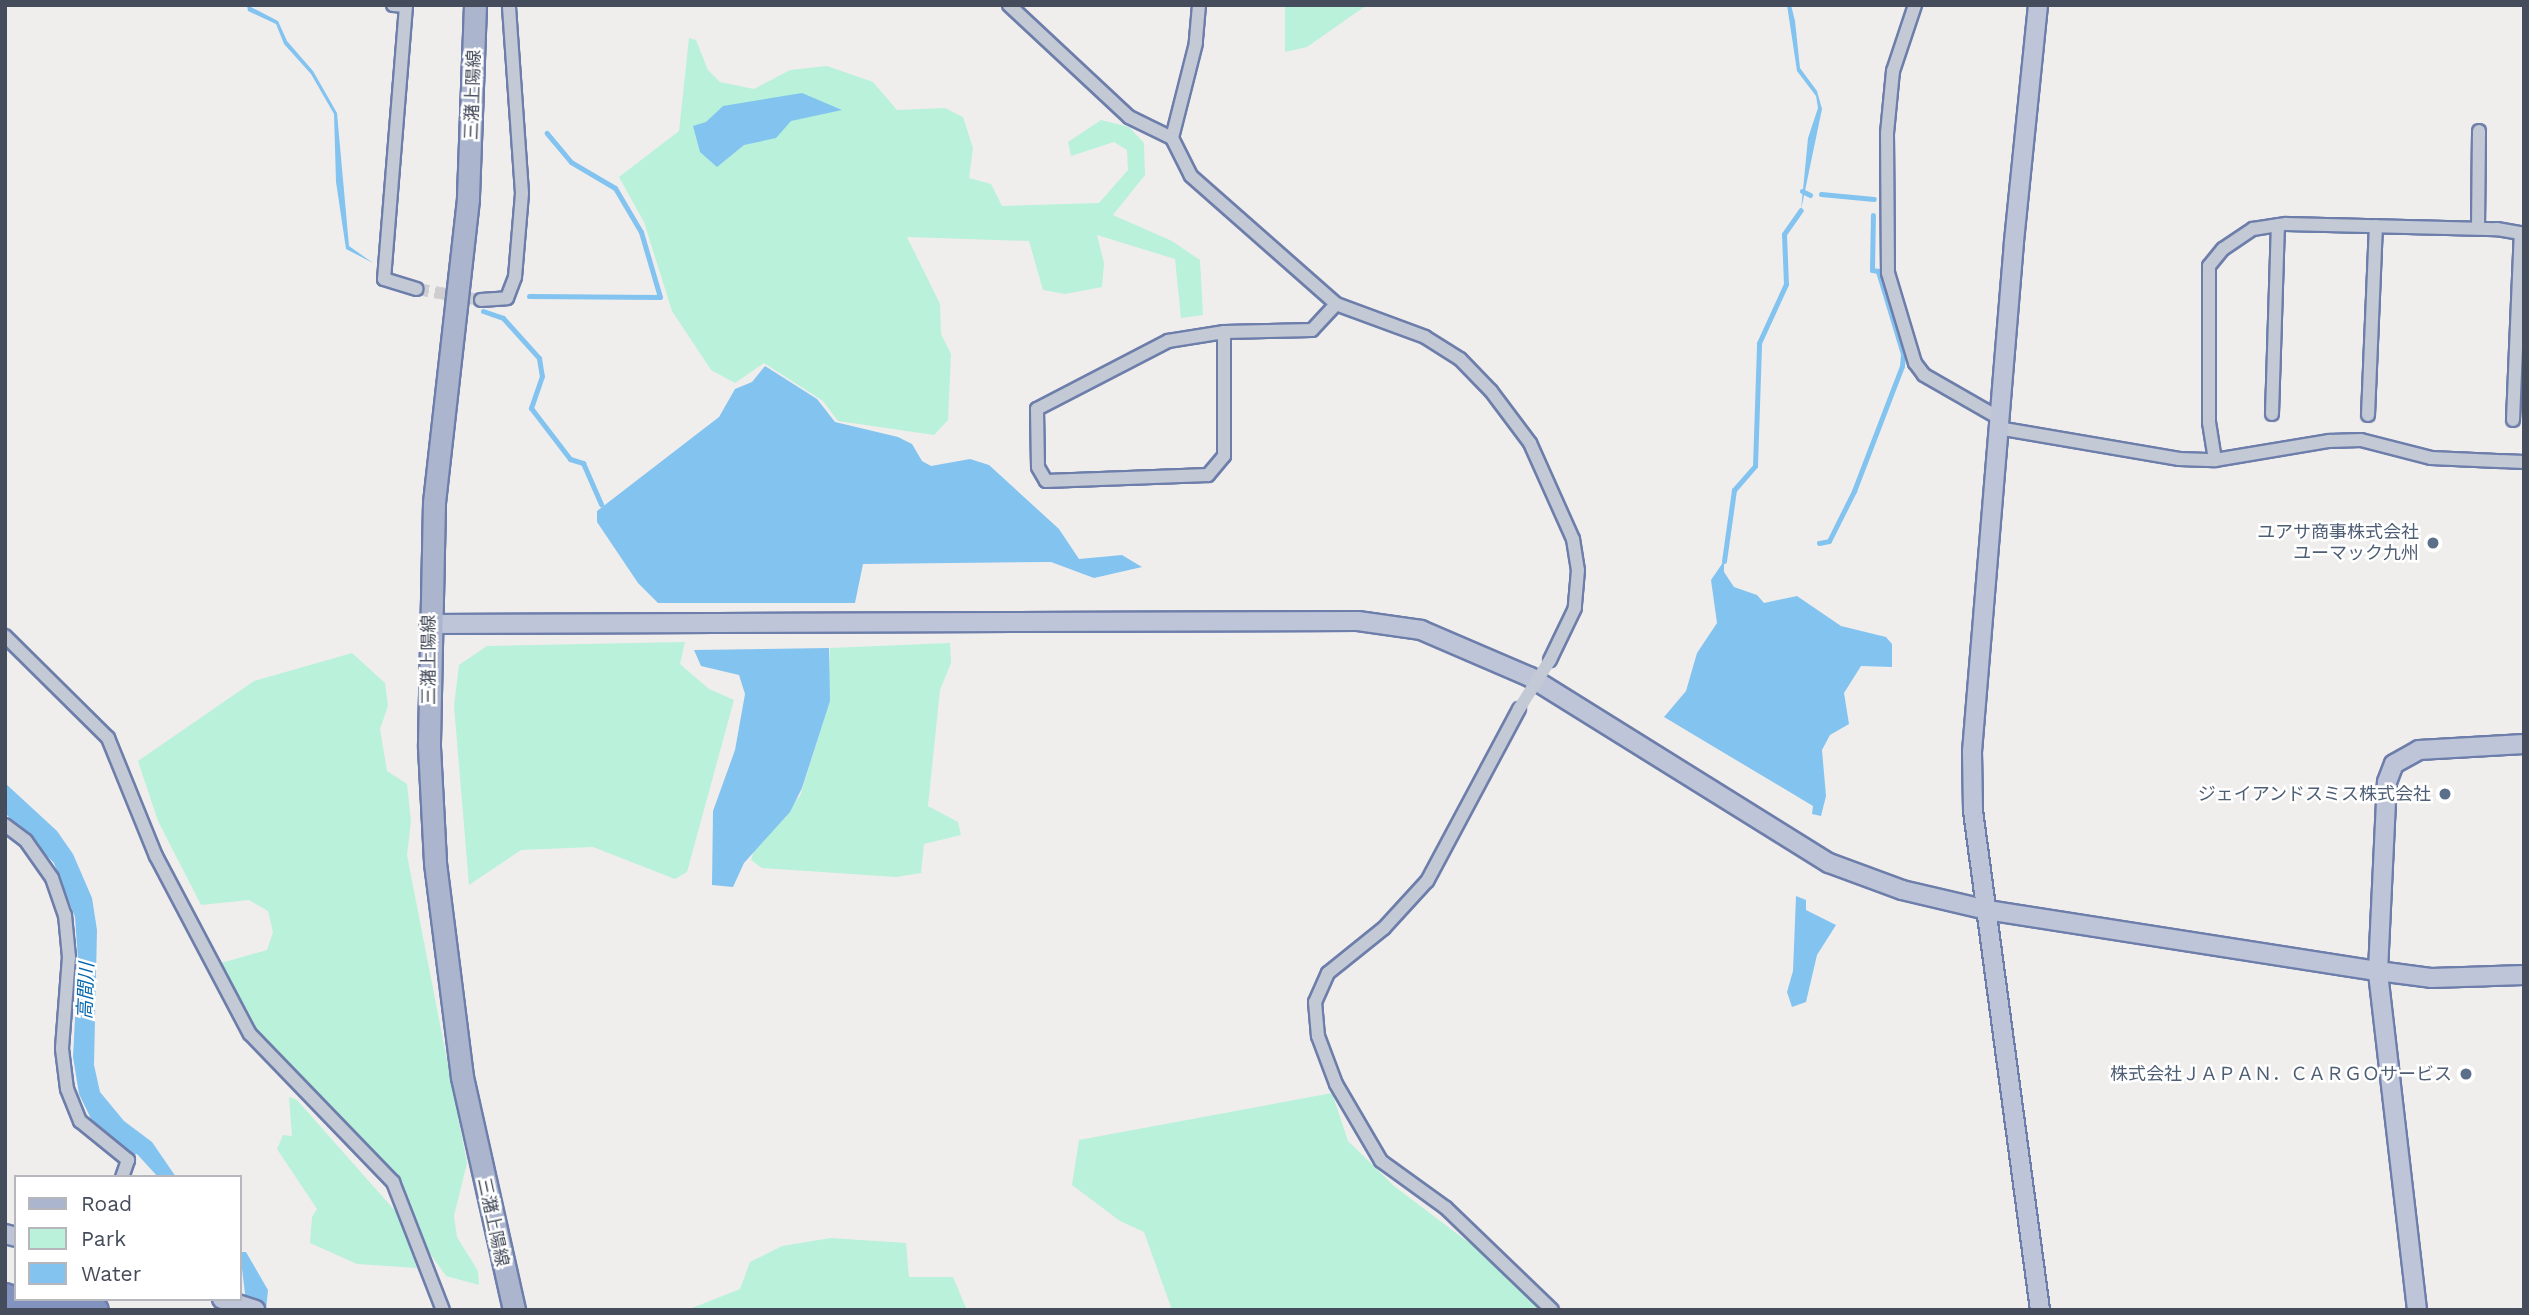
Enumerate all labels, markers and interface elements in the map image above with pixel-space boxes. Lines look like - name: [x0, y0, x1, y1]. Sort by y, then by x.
- street label: 三潴上陽線: [461, 50, 485, 140]
- place label: ユアサ商事株式会社 ユーマック九州: [2257, 522, 2419, 564]
- marker: ユアサ商事株式会社 ユーマック九州: [2425, 535, 2441, 551]
- street label: 三潴上陽線: [418, 615, 440, 705]
- place label: ジェイアンドスミス株式会社: [2197, 783, 2431, 805]
- marker: ジェイアンドスミス株式会社: [2437, 786, 2453, 802]
- water label: 高間川: [74, 962, 98, 1020]
- place label: 株式会社ＪＡＰＡＮ．ＣＡＲＧＯサービス: [2110, 1063, 2452, 1085]
- marker: 株式会社ＪＡＰＡＮ．ＣＡＲＧＯサービス: [2458, 1066, 2474, 1082]
- legend: [14, 1175, 242, 1301]
- street label: 三潴上陽線: [473, 1176, 513, 1268]
- text: Road: [81, 1191, 132, 1216]
- text: Park: [81, 1226, 126, 1251]
- text: Water: [81, 1261, 141, 1286]

